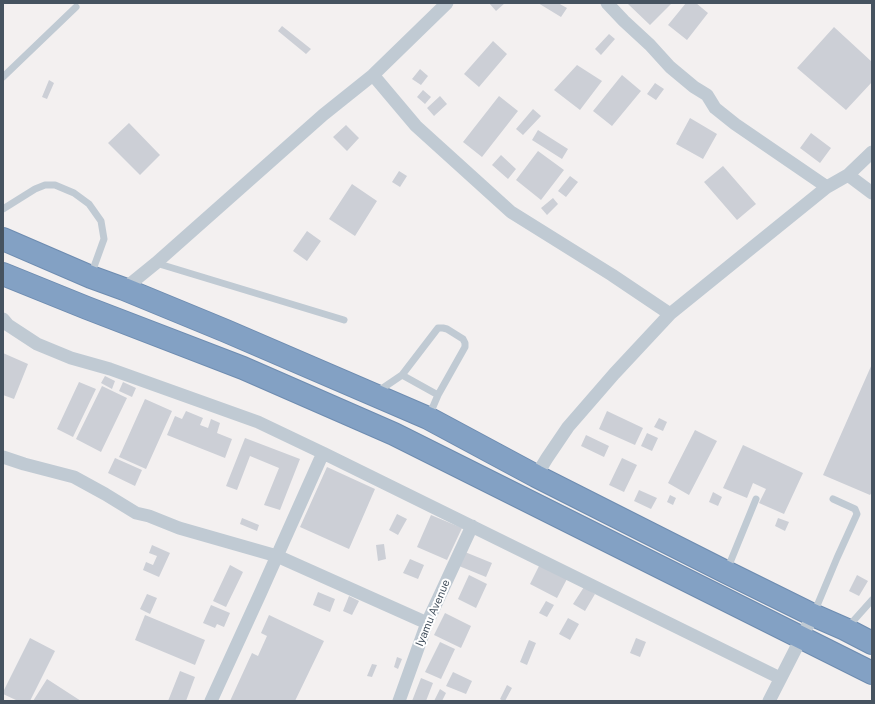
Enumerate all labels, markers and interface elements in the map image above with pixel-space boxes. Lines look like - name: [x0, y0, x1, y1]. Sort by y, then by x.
- street label: Iyamu Avenue: [413, 578, 453, 648]

